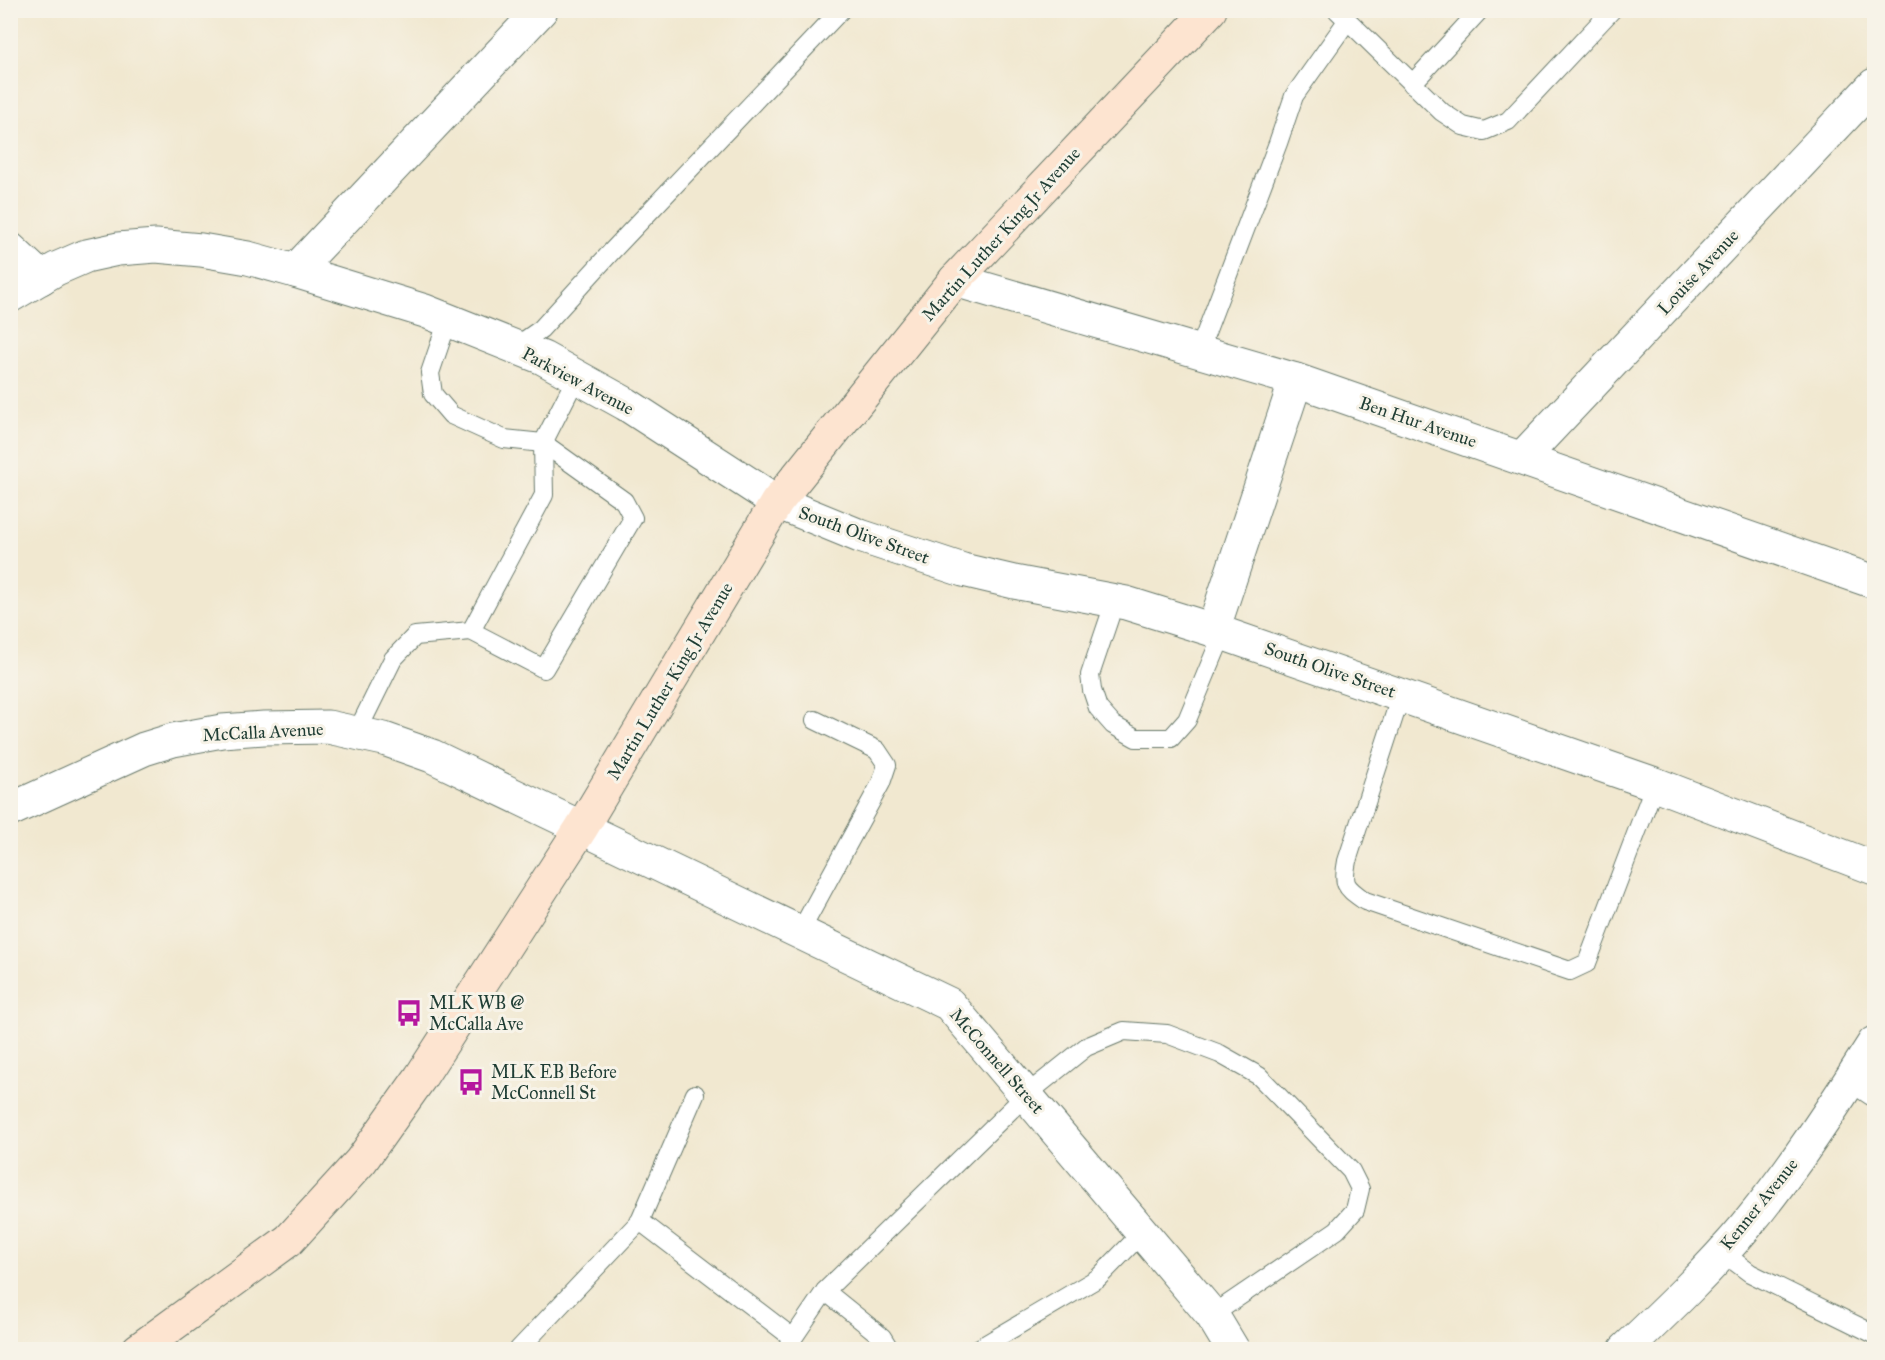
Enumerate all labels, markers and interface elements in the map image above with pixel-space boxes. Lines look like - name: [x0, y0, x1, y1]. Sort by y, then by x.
- street label: Martin Luther King Jr Avenue: [917, 143, 1086, 326]
- street label: Louise Avenue: [1653, 225, 1743, 319]
- street label: Parkview Avenue: [518, 342, 638, 420]
- street label: Ben Hur Avenue: [1356, 392, 1480, 452]
- street label: South Olive Street: [796, 501, 933, 569]
- street label: Martin Luther King Jr Avenue: [602, 578, 739, 784]
- street label: South Olive Street: [1262, 637, 1399, 703]
- street label: McCalla Avenue: [202, 718, 324, 746]
- place label: MLK WB @ McCalla Ave: [429, 992, 524, 1035]
- bus stop icon: MLK WB @ McCalla Ave: [394, 998, 424, 1028]
- street label: McConnell Street: [945, 1004, 1049, 1119]
- place label: MLK EB Before McConnell St: [491, 1061, 617, 1104]
- bus stop icon: MLK EB Before McConnell St: [456, 1067, 486, 1097]
- street label: Kenner Avenue: [1715, 1154, 1803, 1254]

